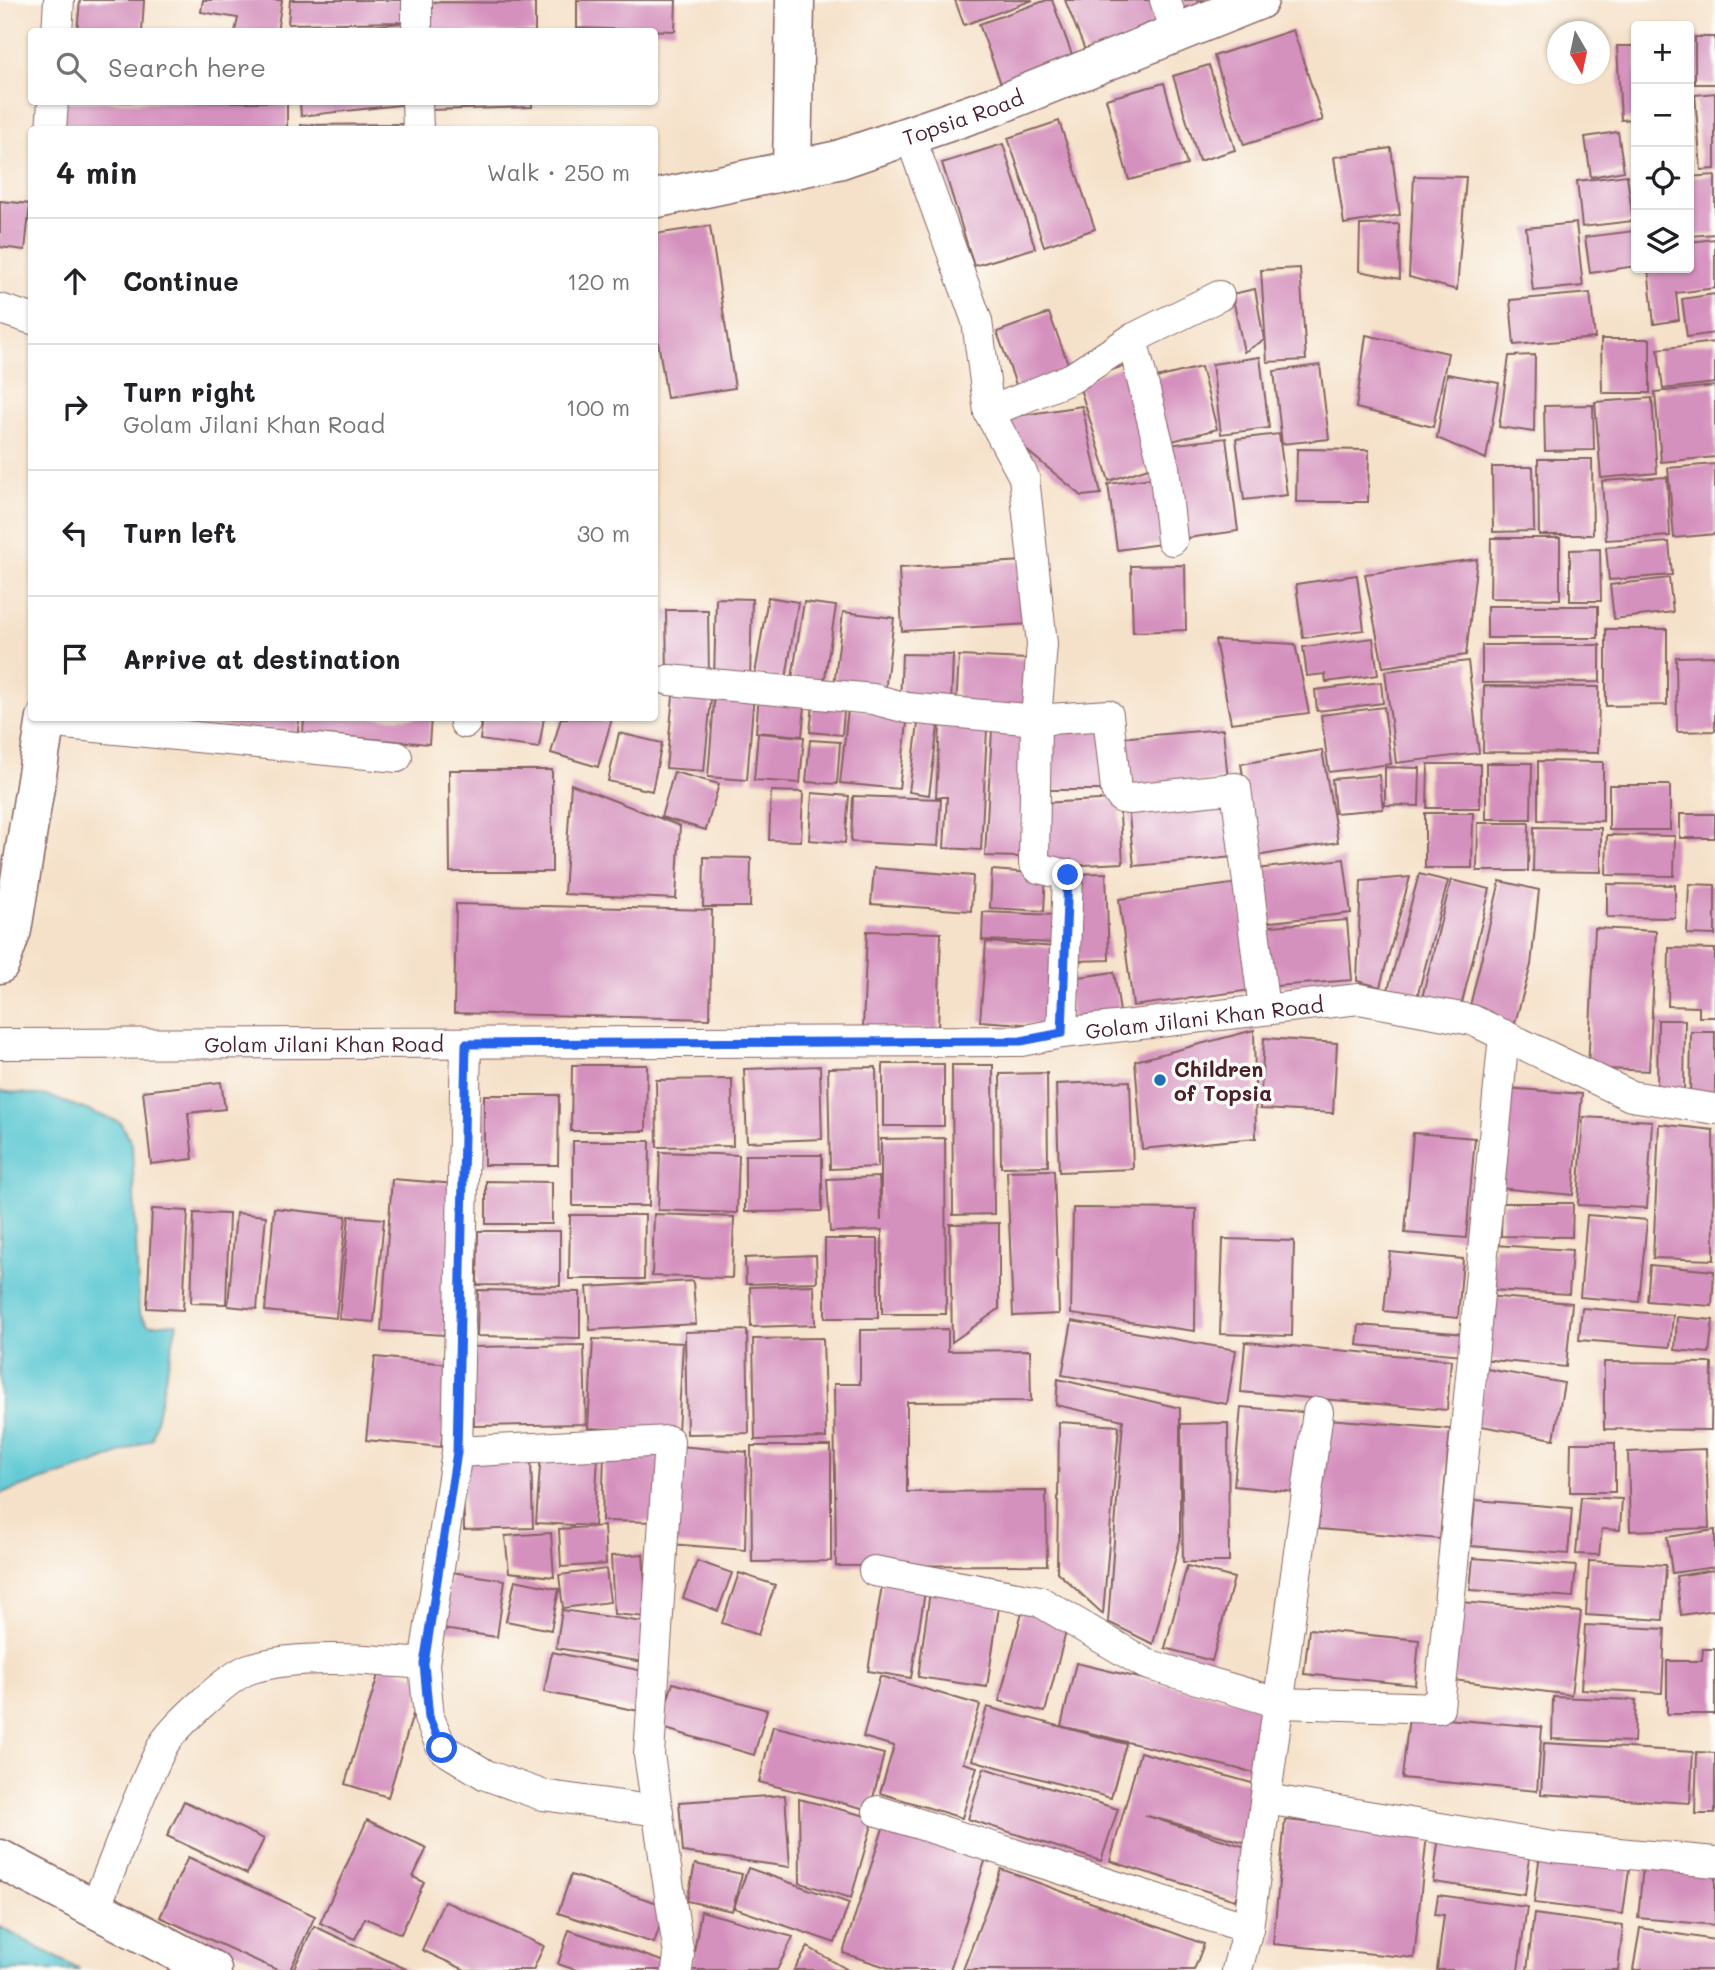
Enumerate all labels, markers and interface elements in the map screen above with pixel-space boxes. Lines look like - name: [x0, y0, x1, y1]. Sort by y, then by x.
- north arrow: [1547, 21, 1610, 84]
- map controls: [1631, 21, 1694, 273]
- button: +: [1631, 21, 1694, 84]
- search box: [28, 28, 658, 105]
- icon: search: [52, 48, 90, 86]
- text: Search here: [108, 50, 266, 84]
- street label: Topsia Road: [899, 83, 1027, 150]
- button: −: [1631, 84, 1694, 147]
- button: locate: [1631, 147, 1694, 210]
- text: 4 min: [56, 152, 137, 192]
- text: Walk · 250 m: [487, 157, 630, 187]
- button: layers: [1631, 210, 1694, 273]
- icon: ahead: [56, 262, 94, 300]
- text: Continue: [123, 264, 239, 298]
- text: 120 m: [567, 266, 630, 296]
- text: Turn right: [123, 375, 256, 409]
- icon: right: [56, 388, 94, 426]
- text: 100 m: [566, 392, 630, 422]
- text: Golam Jilani Khan Road: [123, 409, 385, 439]
- icon: left: [56, 514, 94, 552]
- text: Turn left: [123, 516, 236, 550]
- text: 30 m: [577, 518, 630, 548]
- icon: arrive: [56, 640, 94, 678]
- text: Arrive at destination: [123, 642, 400, 676]
- route end: [1052, 859, 1083, 890]
- street label: Golam Jilani Khan Road: [1084, 990, 1325, 1044]
- street label: Golam Jilani Khan Road: [204, 1029, 444, 1057]
- place label: Children of Topsia: [1174, 1055, 1272, 1106]
- marker: Children of Topsia: [1152, 1072, 1168, 1088]
- route start: [426, 1732, 457, 1763]

